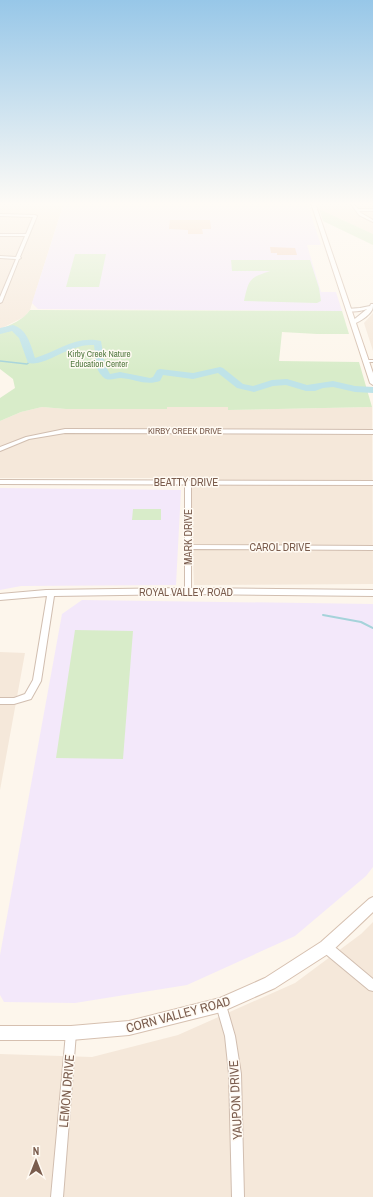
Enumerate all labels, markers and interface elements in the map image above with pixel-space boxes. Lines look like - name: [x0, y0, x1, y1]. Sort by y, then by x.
- park label: Kirby Creek Nature Education Center: [67, 348, 131, 370]
- street label: KIRBY CREEK DRIVE: [148, 425, 222, 437]
- street label: BEATTY DRIVE: [154, 475, 218, 489]
- street label: MARK DRIVE: [181, 509, 195, 565]
- street label: CAROL DRIVE: [250, 540, 310, 554]
- street label: ROYAL VALLEY ROAD: [139, 585, 233, 599]
- street label: CORN VALLEY ROAD: [124, 992, 233, 1037]
- street label: LEMON DRIVE: [55, 1054, 78, 1128]
- street label: YAUPON DRIVE: [225, 1060, 246, 1140]
- north arrow: [16, 1141, 56, 1181]
- text: N: [33, 1144, 39, 1158]

